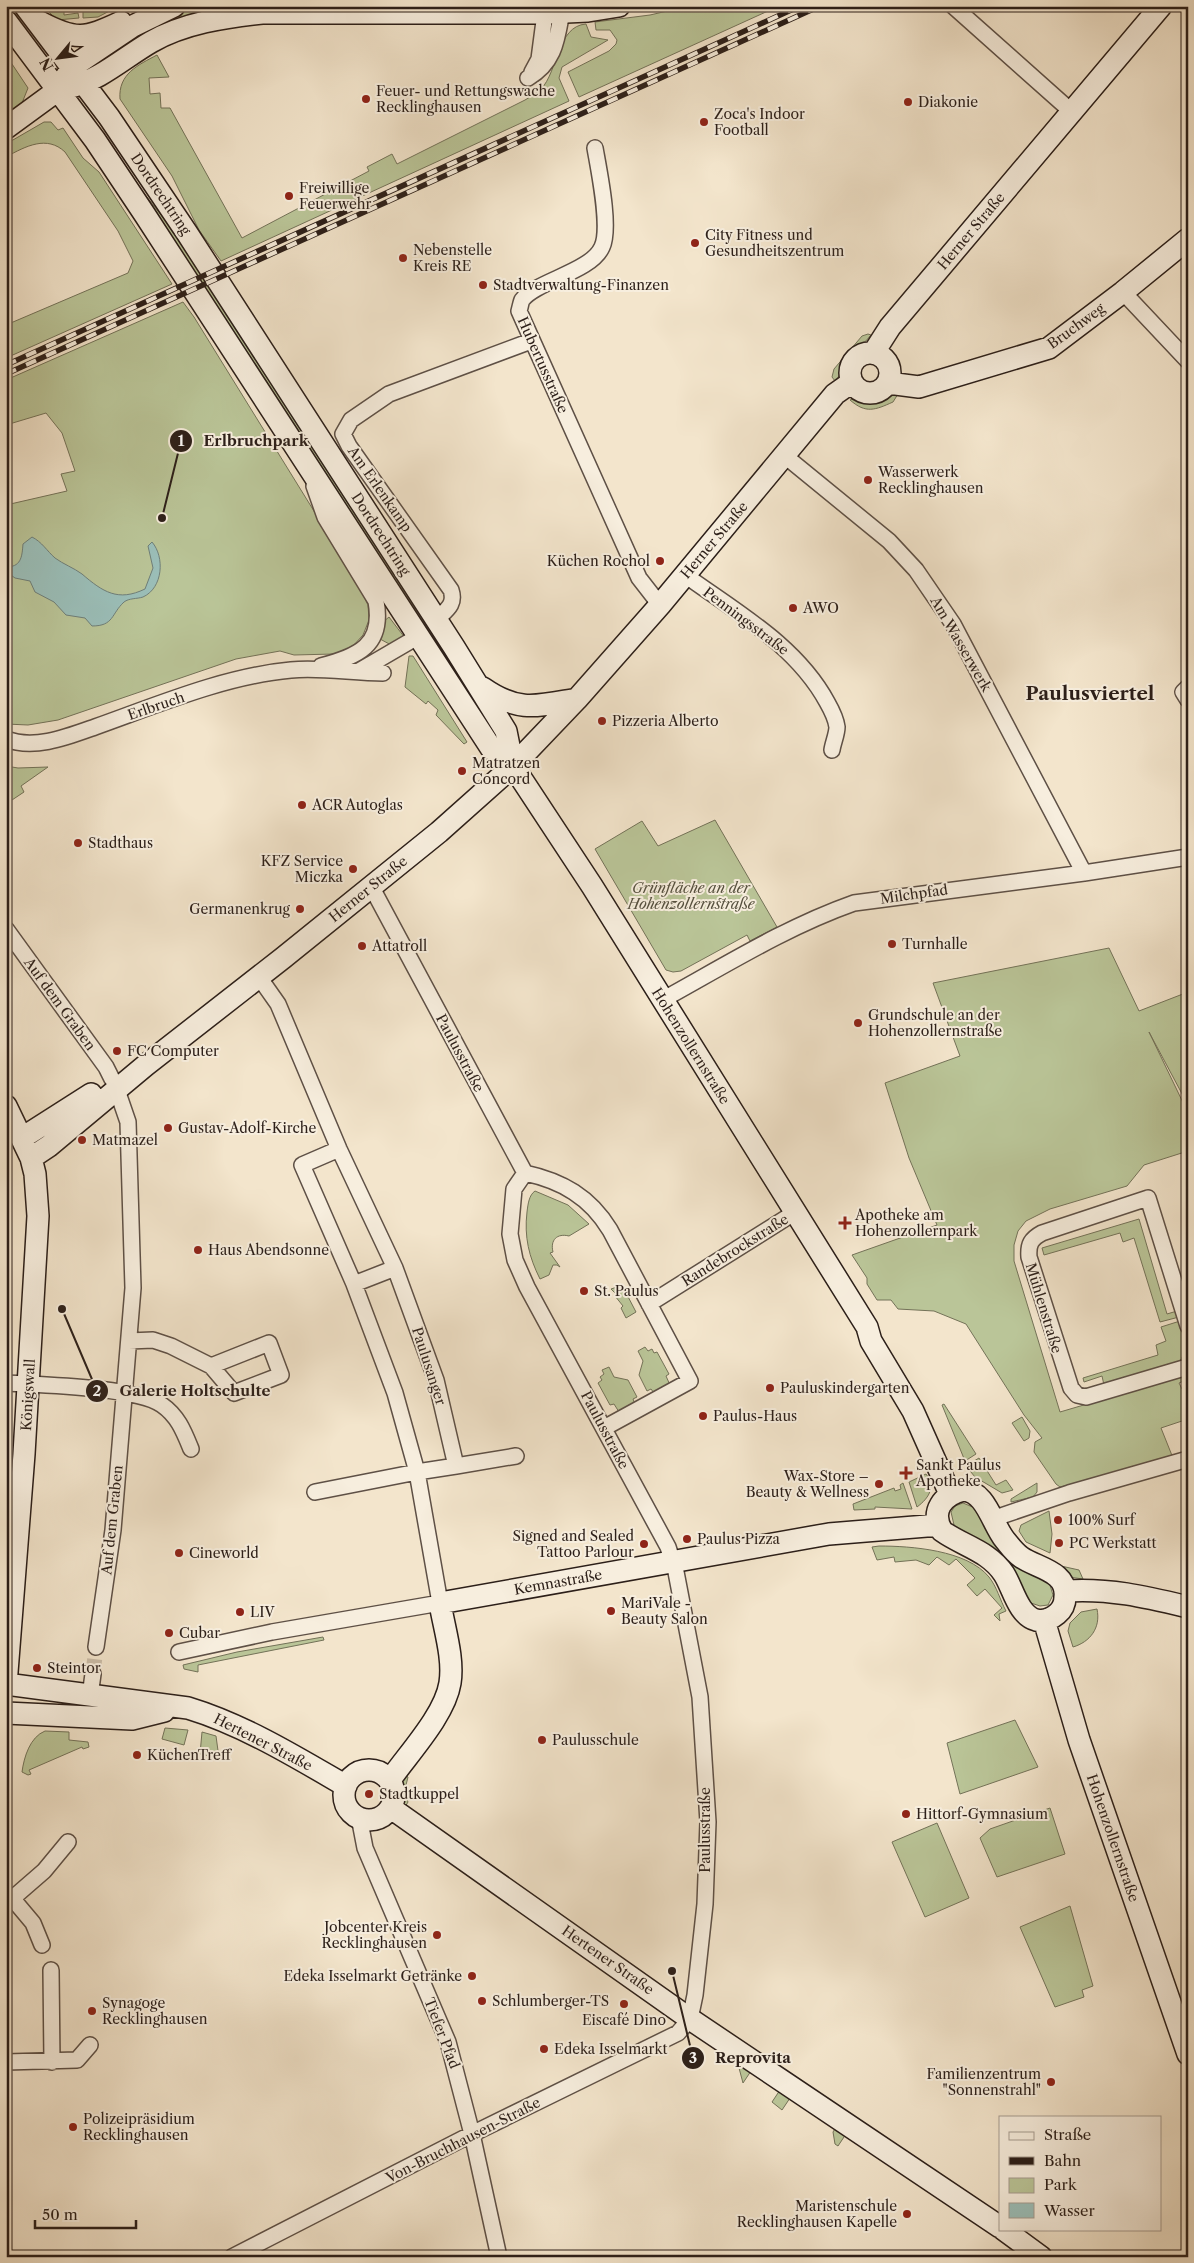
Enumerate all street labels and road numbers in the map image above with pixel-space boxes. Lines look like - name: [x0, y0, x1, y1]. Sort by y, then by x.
- street label: Dordrechtring: [127, 150, 195, 239]
- street label: Herner Straße: [933, 189, 1009, 273]
- street label: Bruchweg: [1044, 299, 1109, 353]
- street label: Hubertusstraße: [514, 314, 572, 416]
- street label: Am Erlenkamp: [343, 442, 416, 535]
- street label: Dordrechtring: [348, 489, 415, 579]
- street label: Herner Straße: [676, 498, 752, 582]
- street label: Penningsstraße: [700, 583, 792, 659]
- street label: Am Wasserwerk: [926, 592, 996, 696]
- street label: Erlbruch: [125, 688, 187, 724]
- street label: Herner Straße: [325, 852, 411, 926]
- street label: Milchpfad: [879, 880, 949, 908]
- street label: Auf dem Graben: [20, 953, 100, 1054]
- street label: Hohenzollernstraße: [648, 984, 734, 1108]
- street label: Paulusstraße: [432, 1011, 488, 1095]
- street label: Randebrockstraße: [678, 1210, 792, 1290]
- street label: Mühlenstraße: [1022, 1261, 1066, 1356]
- street label: Paulusanger: [408, 1325, 450, 1407]
- street label: Königswall: [17, 1358, 39, 1432]
- street label: Paulusstraße: [577, 1388, 633, 1472]
- street label: Auf dem Graben: [97, 1464, 127, 1577]
- street label: Kemnastraße: [512, 1565, 604, 1599]
- street label: Hertener Straße: [211, 1709, 315, 1775]
- street label: Hohenzollernstraße: [1083, 1772, 1143, 1904]
- street label: Paulusstraße: [696, 1787, 714, 1873]
- street label: Hertener Straße: [558, 1922, 658, 1999]
- street label: Tiefer Pfad: [420, 1995, 464, 2071]
- street label: Von-Bruchhausen-Straße: [382, 2093, 543, 2187]

